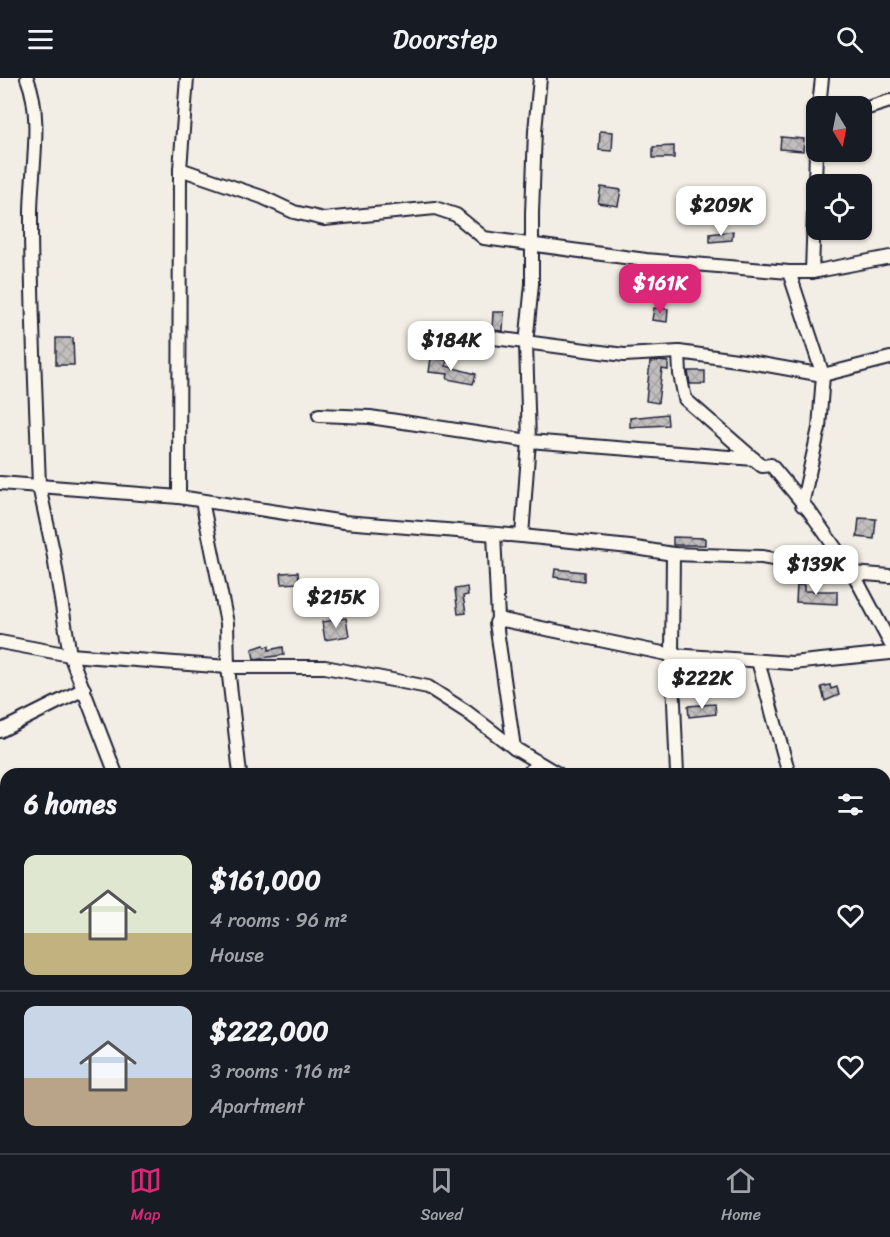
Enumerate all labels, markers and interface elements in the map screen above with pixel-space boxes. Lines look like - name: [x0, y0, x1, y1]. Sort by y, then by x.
- text: Doorstep: [392, 15, 498, 63]
- icon: menu: [24, 23, 57, 56]
- icon: search: [833, 23, 866, 56]
- north arrow: [806, 96, 872, 162]
- map controls: [806, 96, 872, 240]
- button: locate: [806, 174, 872, 240]
- pin: $209K: [679, 186, 763, 237]
- text: $209K: [690, 188, 752, 223]
- pin: $161K: [618, 264, 702, 315]
- text: $161K: [633, 266, 687, 301]
- pin: $184K: [409, 321, 493, 372]
- text: $184K: [422, 323, 480, 358]
- pin: $139K: [774, 545, 858, 596]
- text: $139K: [787, 547, 845, 582]
- pin: $215K: [294, 578, 378, 629]
- text: $215K: [307, 580, 365, 615]
- pin: $222K: [660, 659, 744, 710]
- text: $222K: [672, 661, 732, 696]
- text: 6 homes: [24, 781, 116, 827]
- icon: filters: [834, 788, 867, 821]
- text: $161,000: [210, 857, 321, 903]
- icon: home: [72, 879, 144, 951]
- icon: heart: [834, 899, 867, 932]
- text: 4 rooms · 96 m²: [210, 903, 348, 938]
- text: House: [210, 938, 264, 973]
- text: $222,000: [210, 1008, 329, 1054]
- icon: home: [72, 1030, 144, 1102]
- icon: heart: [834, 1050, 867, 1083]
- text: 3 rooms · 116 m²: [210, 1054, 351, 1089]
- text: Apartment: [210, 1089, 304, 1124]
- tab: Map: [129, 1164, 162, 1229]
- tab: Saved: [420, 1164, 463, 1229]
- tab: Home: [721, 1164, 761, 1229]

